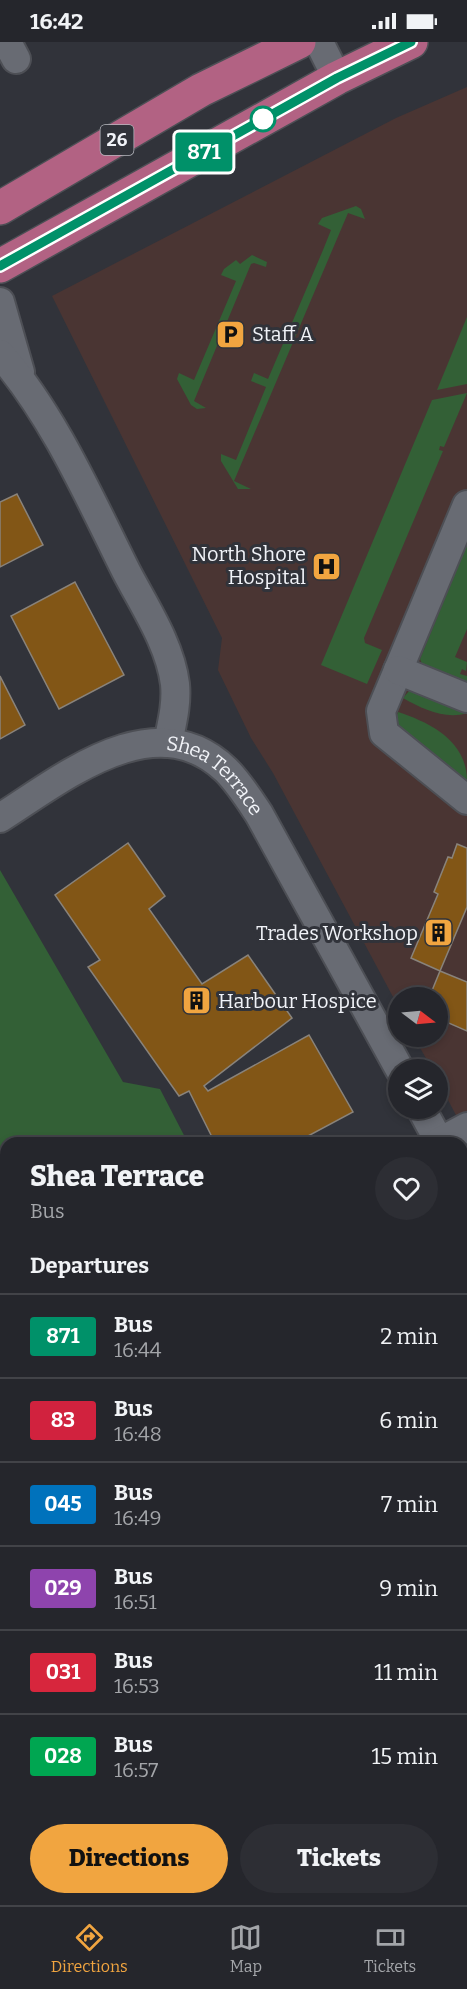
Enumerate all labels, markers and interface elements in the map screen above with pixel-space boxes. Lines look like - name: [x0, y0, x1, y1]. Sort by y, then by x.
- text: 16:42: [30, 8, 83, 35]
- unlabelled marker: [250, 106, 276, 132]
- road number: 26: [100, 125, 134, 155]
- line badge: 871: [170, 132, 238, 172]
- text: 871: [187, 139, 221, 165]
- parking icon: Staff A: [215, 318, 247, 350]
- place label: Staff A: [252, 322, 314, 346]
- place label: North Shore Hospital: [191, 542, 306, 589]
- hospital icon: North Shore Hospital: [311, 550, 343, 582]
- street label: Shea Terrace: [165, 731, 268, 820]
- building icon: Trades Workshop: [423, 917, 455, 949]
- place label: Trades Workshop: [256, 921, 418, 945]
- building icon: Harbour Hospice: [181, 985, 213, 1017]
- north arrow: [388, 987, 448, 1047]
- map controls: [388, 987, 448, 1119]
- place label: Harbour Hospice: [218, 989, 377, 1013]
- button: layers: [388, 1059, 448, 1119]
- button: heart: [375, 1157, 438, 1220]
- text: Shea Terrace: [30, 1160, 204, 1193]
- text: Bus: [30, 1199, 65, 1223]
- text: Departures: [30, 1252, 149, 1279]
- text: Bus: [114, 1311, 153, 1338]
- text: 871: [46, 1323, 80, 1349]
- text: 2 min: [380, 1323, 438, 1350]
- text: 16:44: [114, 1338, 162, 1362]
- text: Bus: [114, 1395, 153, 1422]
- text: 83: [51, 1407, 75, 1433]
- text: 6 min: [379, 1407, 438, 1434]
- text: 16:48: [114, 1422, 162, 1446]
- text: Bus: [114, 1479, 153, 1506]
- text: 045: [44, 1491, 82, 1517]
- text: 7 min: [381, 1491, 438, 1518]
- text: 16:49: [114, 1506, 161, 1530]
- text: Bus: [114, 1563, 153, 1590]
- text: 029: [44, 1575, 82, 1601]
- text: 9 min: [379, 1575, 438, 1602]
- text: 16:51: [114, 1590, 157, 1614]
- text: Bus: [114, 1647, 153, 1674]
- text: 031: [46, 1659, 80, 1685]
- text: 11 min: [374, 1659, 438, 1686]
- text: 16:53: [114, 1674, 160, 1698]
- text: Bus: [114, 1731, 153, 1758]
- text: 028: [44, 1743, 82, 1769]
- text: 15 min: [371, 1743, 438, 1770]
- text: 16:57: [114, 1758, 158, 1782]
- button: Directions: [30, 1824, 228, 1893]
- button: Tickets: [240, 1824, 438, 1893]
- tab: Directions: [51, 1921, 128, 1976]
- tab: Map: [229, 1921, 262, 1976]
- tab: Tickets: [364, 1921, 416, 1976]

